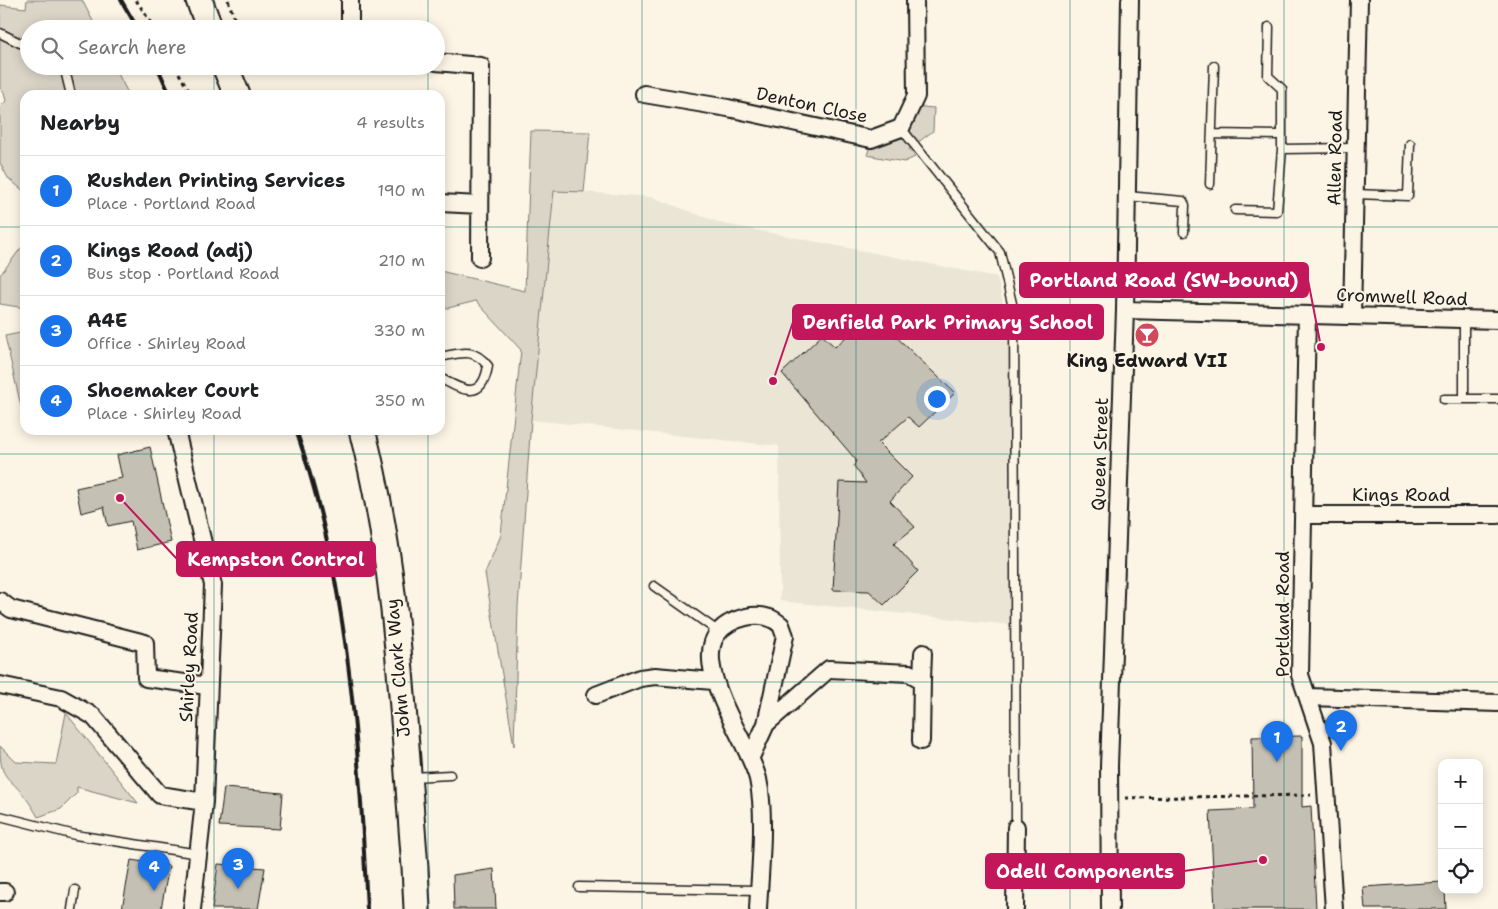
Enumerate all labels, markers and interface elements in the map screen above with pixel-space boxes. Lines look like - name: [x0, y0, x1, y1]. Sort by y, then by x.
- search box: [20, 20, 445, 75]
- icon: search: [38, 34, 66, 62]
- text: Search here: [78, 35, 187, 60]
- street label: Denton Close: [754, 81, 870, 129]
- text: Nearby: [40, 109, 120, 137]
- street label: Allen Road: [1322, 110, 1348, 206]
- text: 4 results: [356, 112, 425, 133]
- text: Rushden Printing Services: [87, 168, 345, 193]
- text: 1: [52, 180, 60, 201]
- text: 190 m: [378, 180, 425, 201]
- text: Place · Portland Road: [87, 193, 256, 214]
- text: Kings Road (adj): [87, 238, 253, 263]
- text: 2: [50, 250, 62, 271]
- text: 210 m: [378, 250, 425, 271]
- text: Bus stop · Portland Road: [87, 263, 279, 284]
- callout: Portland Road (SW-bound): [1020, 263, 1308, 297]
- text: Portland Road (SW-bound): [1030, 268, 1298, 293]
- street label: Cromwell Road: [1336, 283, 1468, 311]
- callout: Denfield Park Primary School: [793, 305, 1103, 339]
- text: A4E: [87, 308, 127, 333]
- text: Denfield Park Primary School: [803, 310, 1094, 335]
- text: 3: [50, 320, 62, 341]
- text: 330 m: [373, 320, 425, 341]
- bar icon: King Edward VII: [1134, 322, 1160, 348]
- text: Office · Shirley Road: [87, 333, 246, 354]
- place label: King Edward VII: [1067, 349, 1227, 373]
- text: Shoemaker Court: [87, 378, 259, 403]
- your location: [924, 386, 950, 412]
- text: 4: [50, 390, 62, 411]
- text: 350 m: [374, 390, 425, 411]
- street label: Queen Street: [1086, 397, 1114, 511]
- text: Place · Shirley Road: [87, 403, 242, 424]
- street label: Kings Road: [1352, 483, 1450, 507]
- callout: Kempston Control: [177, 542, 375, 576]
- text: Kempston Control: [187, 547, 365, 572]
- street label: Portland Road: [1271, 551, 1295, 677]
- street label: John Clark Way: [380, 598, 416, 738]
- street label: Shirley Road: [174, 611, 204, 723]
- pin: 2: [1325, 710, 1357, 751]
- pin: 1: [1261, 721, 1293, 762]
- map controls: [1438, 759, 1483, 894]
- button: +: [1438, 759, 1483, 804]
- button: −: [1438, 804, 1483, 849]
- pin: 3: [222, 848, 254, 889]
- button: locate: [1438, 849, 1483, 894]
- pin: 4: [138, 850, 170, 891]
- callout: Odell Components: [986, 854, 1184, 888]
- text: Odell Components: [996, 859, 1174, 884]

